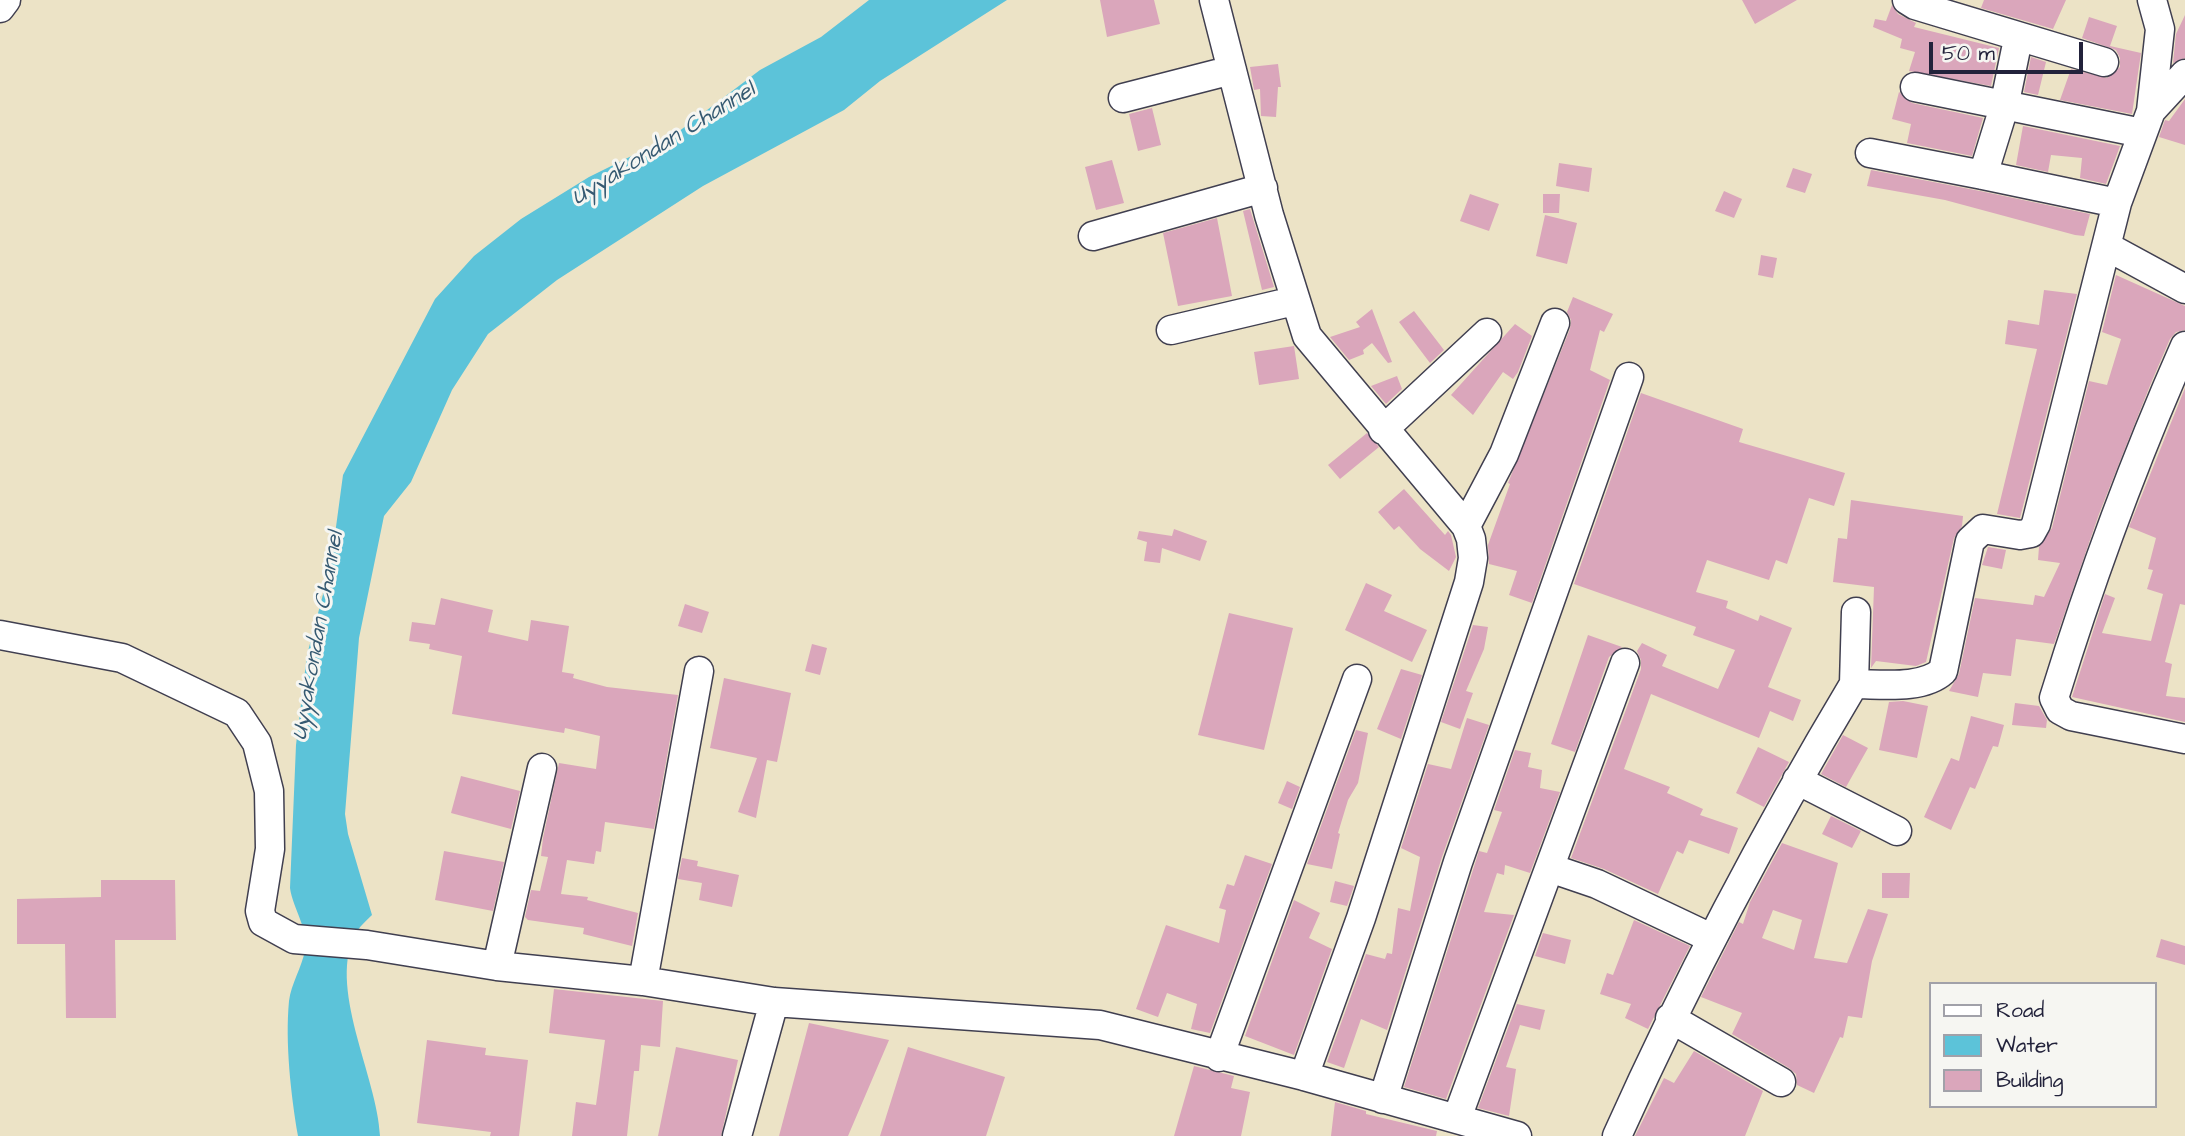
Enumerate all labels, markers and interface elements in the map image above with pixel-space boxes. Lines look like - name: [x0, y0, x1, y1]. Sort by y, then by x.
- scale bar: [1933, 28, 2087, 72]
- text: 50 m: [1942, 39, 1995, 68]
- water label: Uyyakondan Channel: [567, 77, 761, 213]
- water label: Uyyakondan Channel: [287, 530, 351, 742]
- legend: [1930, 982, 2157, 1108]
- text: Road: [1996, 996, 2044, 1025]
- text: Water: [1996, 1031, 2058, 1060]
- text: Building: [1996, 1066, 2063, 1095]

